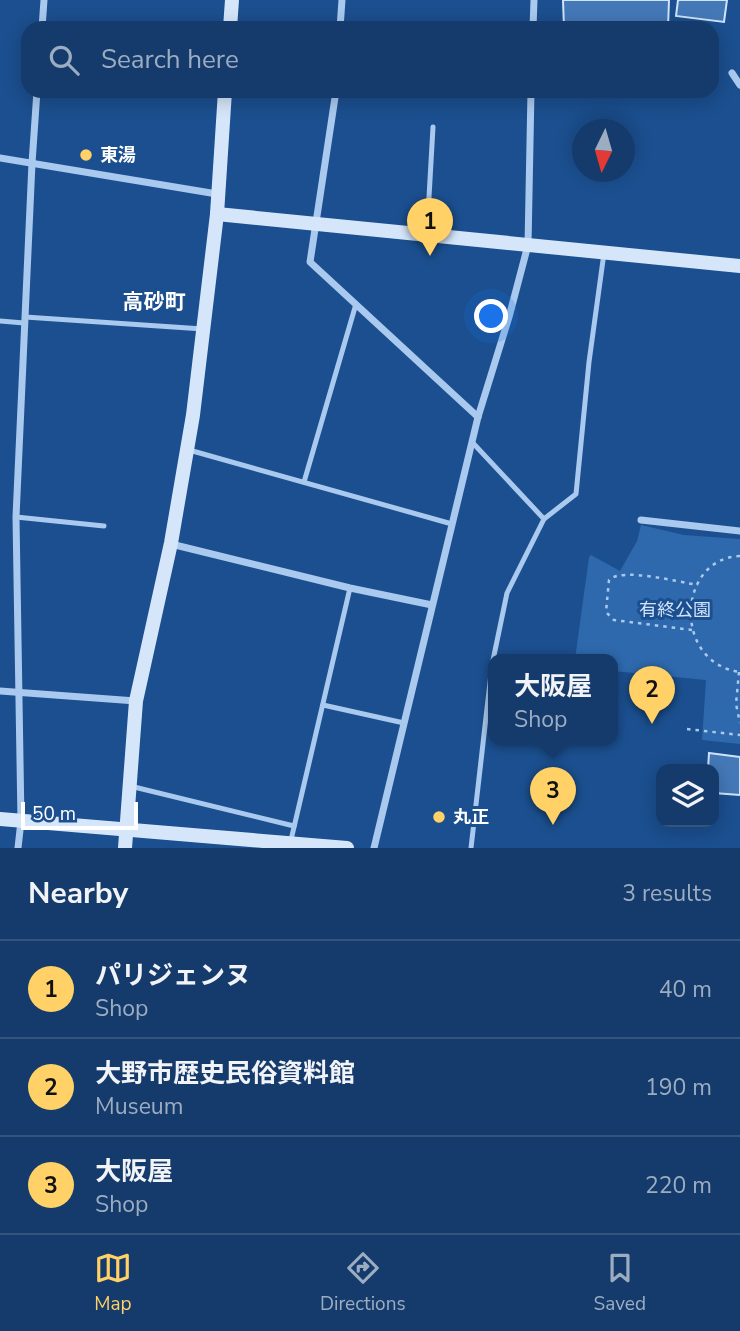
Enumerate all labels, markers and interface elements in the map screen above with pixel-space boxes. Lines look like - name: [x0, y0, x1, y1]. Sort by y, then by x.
- search box: [21, 21, 719, 98]
- icon: search: [45, 41, 83, 79]
- text: Search here: [101, 42, 239, 77]
- north arrow: [572, 119, 635, 182]
- place label: 東湯: [100, 143, 136, 167]
- marker: 東湯: [78, 147, 94, 163]
- pin: 1: [407, 198, 453, 256]
- district label: 高砂町: [123, 288, 186, 316]
- your location: [474, 299, 508, 333]
- park label: 有終公園: [639, 598, 711, 622]
- popup: [488, 654, 618, 745]
- pin: 2: [629, 666, 675, 724]
- text: 大阪屋: [514, 669, 592, 704]
- text: Shop: [514, 704, 567, 735]
- map controls: [656, 764, 719, 827]
- button: layers: [656, 764, 719, 827]
- pin: 3: [530, 767, 576, 825]
- scale bar: [21, 799, 138, 831]
- text: 50 m: [32, 801, 76, 827]
- place label: 丸正: [453, 805, 489, 829]
- marker: 丸正: [431, 809, 447, 825]
- text: Nearby: [28, 873, 128, 914]
- text: 3 results: [622, 878, 712, 909]
- text: パリジェンヌ: [95, 958, 251, 993]
- text: 1: [44, 974, 58, 1005]
- text: 40 m: [659, 974, 712, 1005]
- text: Shop: [95, 993, 148, 1024]
- text: 大野市歴史民俗資料館: [95, 1056, 355, 1091]
- text: 2: [44, 1072, 58, 1103]
- text: 190 m: [645, 1072, 712, 1103]
- text: Museum: [95, 1091, 183, 1122]
- text: 大阪屋: [95, 1154, 173, 1189]
- text: 3: [44, 1170, 58, 1201]
- text: 220 m: [645, 1170, 712, 1201]
- text: Shop: [95, 1189, 148, 1220]
- tab: Map: [94, 1249, 132, 1317]
- tab: Directions: [320, 1249, 406, 1317]
- tab: Saved: [594, 1249, 646, 1317]

